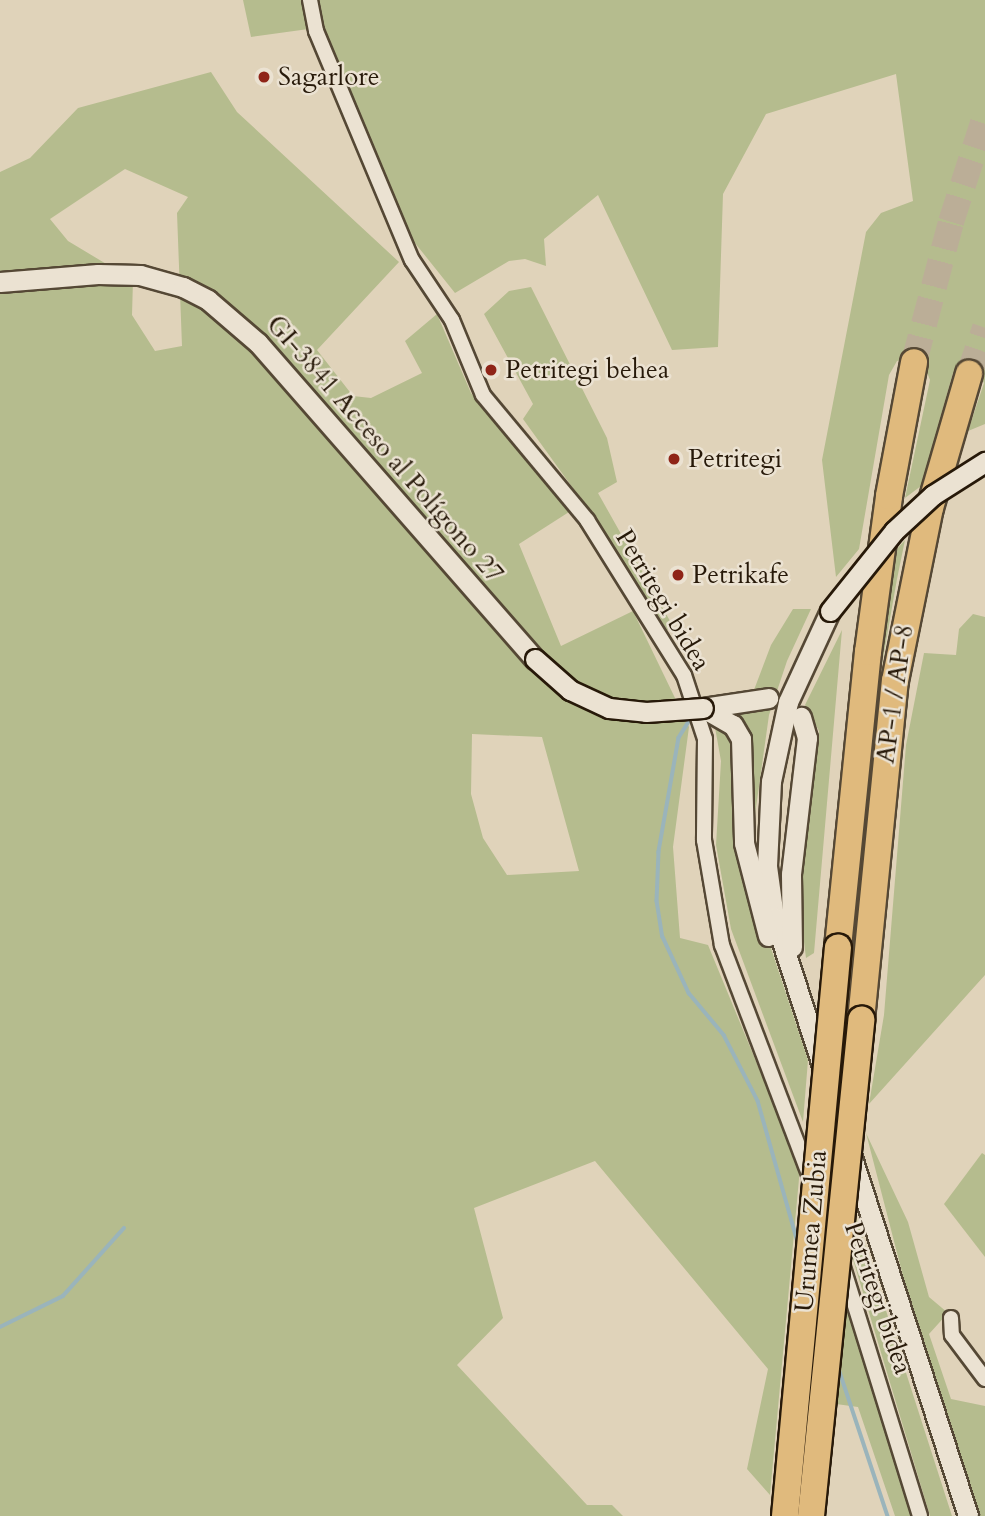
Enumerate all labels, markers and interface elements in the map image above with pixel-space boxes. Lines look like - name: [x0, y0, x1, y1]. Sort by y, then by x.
- place label: Sagarlore: [278, 61, 380, 93]
- marker: Sagarlore: [256, 69, 272, 85]
- street label: GI-3841 Acceso al Polígono 27: [260, 309, 510, 589]
- place label: Petritegi behea: [505, 354, 669, 386]
- marker: Petritegi behea: [483, 362, 499, 378]
- place label: Petritegi: [688, 443, 782, 475]
- marker: Petritegi: [666, 451, 682, 467]
- street label: Petritegi bidea: [609, 524, 717, 676]
- place label: Petrikafe: [692, 559, 789, 591]
- marker: Petrikafe: [670, 567, 686, 583]
- street label: AP-1 / AP-8: [870, 623, 920, 765]
- street label: Urumea Zubia: [788, 1149, 834, 1313]
- street label: Petritegi bidea: [837, 1218, 919, 1378]

